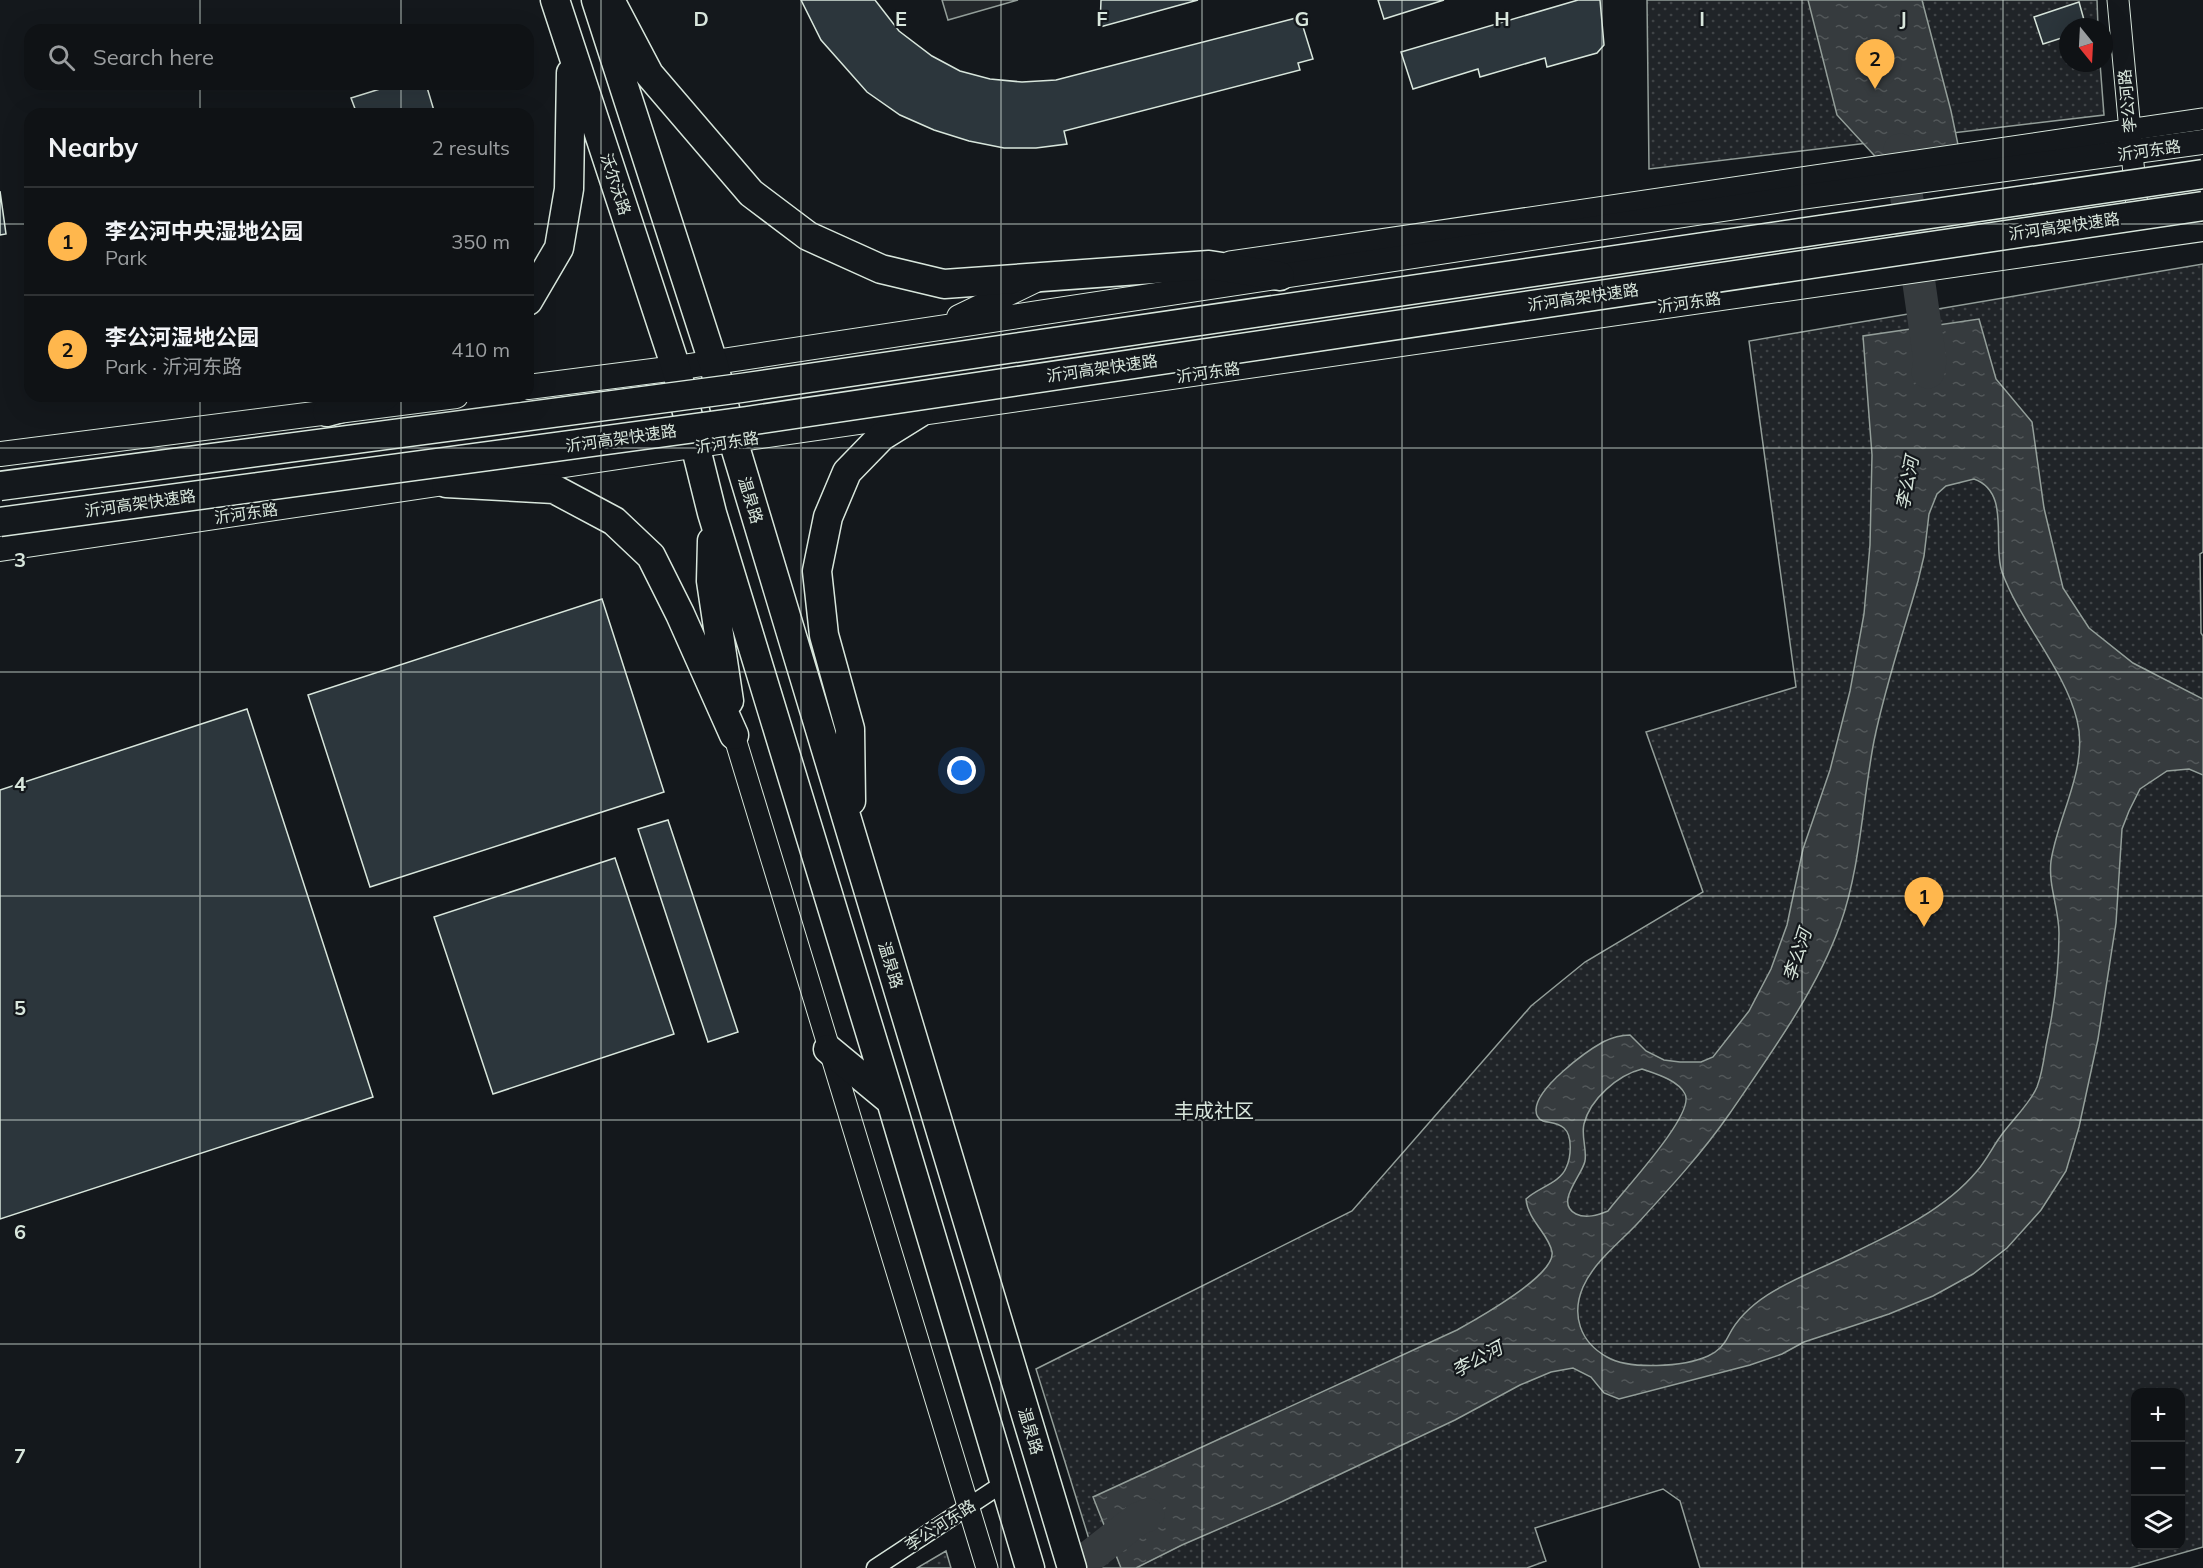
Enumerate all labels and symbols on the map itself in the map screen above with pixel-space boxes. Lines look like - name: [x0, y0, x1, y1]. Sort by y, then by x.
- text: D: [693, 6, 709, 31]
- text: E: [895, 6, 907, 31]
- text: F: [1096, 6, 1108, 31]
- text: G: [1295, 6, 1309, 31]
- text: H: [1494, 6, 1510, 31]
- text: I: [1699, 6, 1705, 31]
- text: J: [1899, 6, 1907, 31]
- north arrow: [2059, 18, 2113, 72]
- pin: 2: [1856, 40, 1894, 89]
- street label: 李公河路: [2114, 68, 2140, 134]
- street label: 沂河东路: [2116, 136, 2182, 164]
- street label: 沃尔沃路: [597, 150, 635, 218]
- street label: 沂河高架快速路: [2007, 208, 2121, 244]
- street label: 沂河高架快速路: [1526, 279, 1640, 315]
- street label: 沂河东路: [1656, 288, 1722, 316]
- street label: 沂河高架快速路: [1045, 350, 1159, 386]
- street label: 沂河东路: [1175, 358, 1241, 386]
- street label: 沂河高架快速路: [564, 420, 678, 456]
- street label: 沂河东路: [694, 427, 760, 457]
- water label: 李公河: [1891, 451, 1924, 512]
- street label: 温泉路: [734, 474, 768, 526]
- street label: 沂河高架快速路: [83, 485, 197, 521]
- street label: 沂河东路: [213, 499, 279, 527]
- text: 3: [14, 547, 26, 572]
- your location: [947, 756, 976, 785]
- text: 4: [14, 771, 26, 796]
- pin: 1: [1904, 878, 1944, 927]
- water label: 李公河: [1778, 923, 1817, 984]
- street label: 温泉路: [874, 939, 908, 991]
- text: 5: [14, 995, 26, 1020]
- district label: 丰成社区: [1174, 1098, 1254, 1123]
- text: 6: [14, 1219, 26, 1244]
- water label: 李公河: [1448, 1335, 1509, 1382]
- street label: 温泉路: [1014, 1405, 1048, 1457]
- text: 7: [14, 1443, 26, 1468]
- street label: 李公河东路: [901, 1495, 979, 1555]

